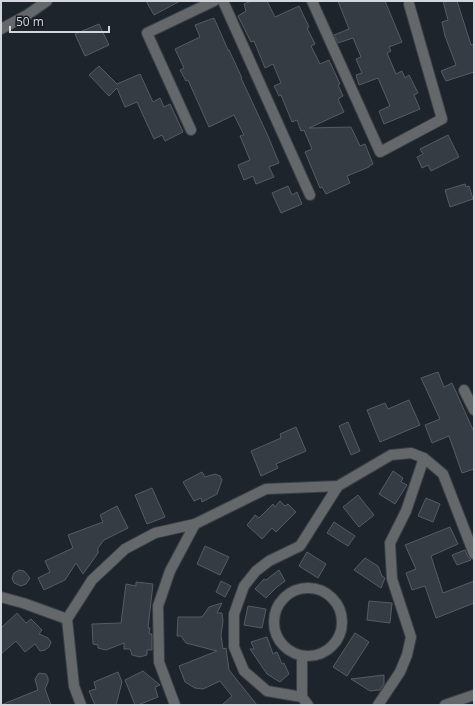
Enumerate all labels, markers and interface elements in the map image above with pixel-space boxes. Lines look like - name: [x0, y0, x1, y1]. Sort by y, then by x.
- scale bar: [10, 8, 109, 34]
- text: 50 m: [16, 13, 44, 30]

